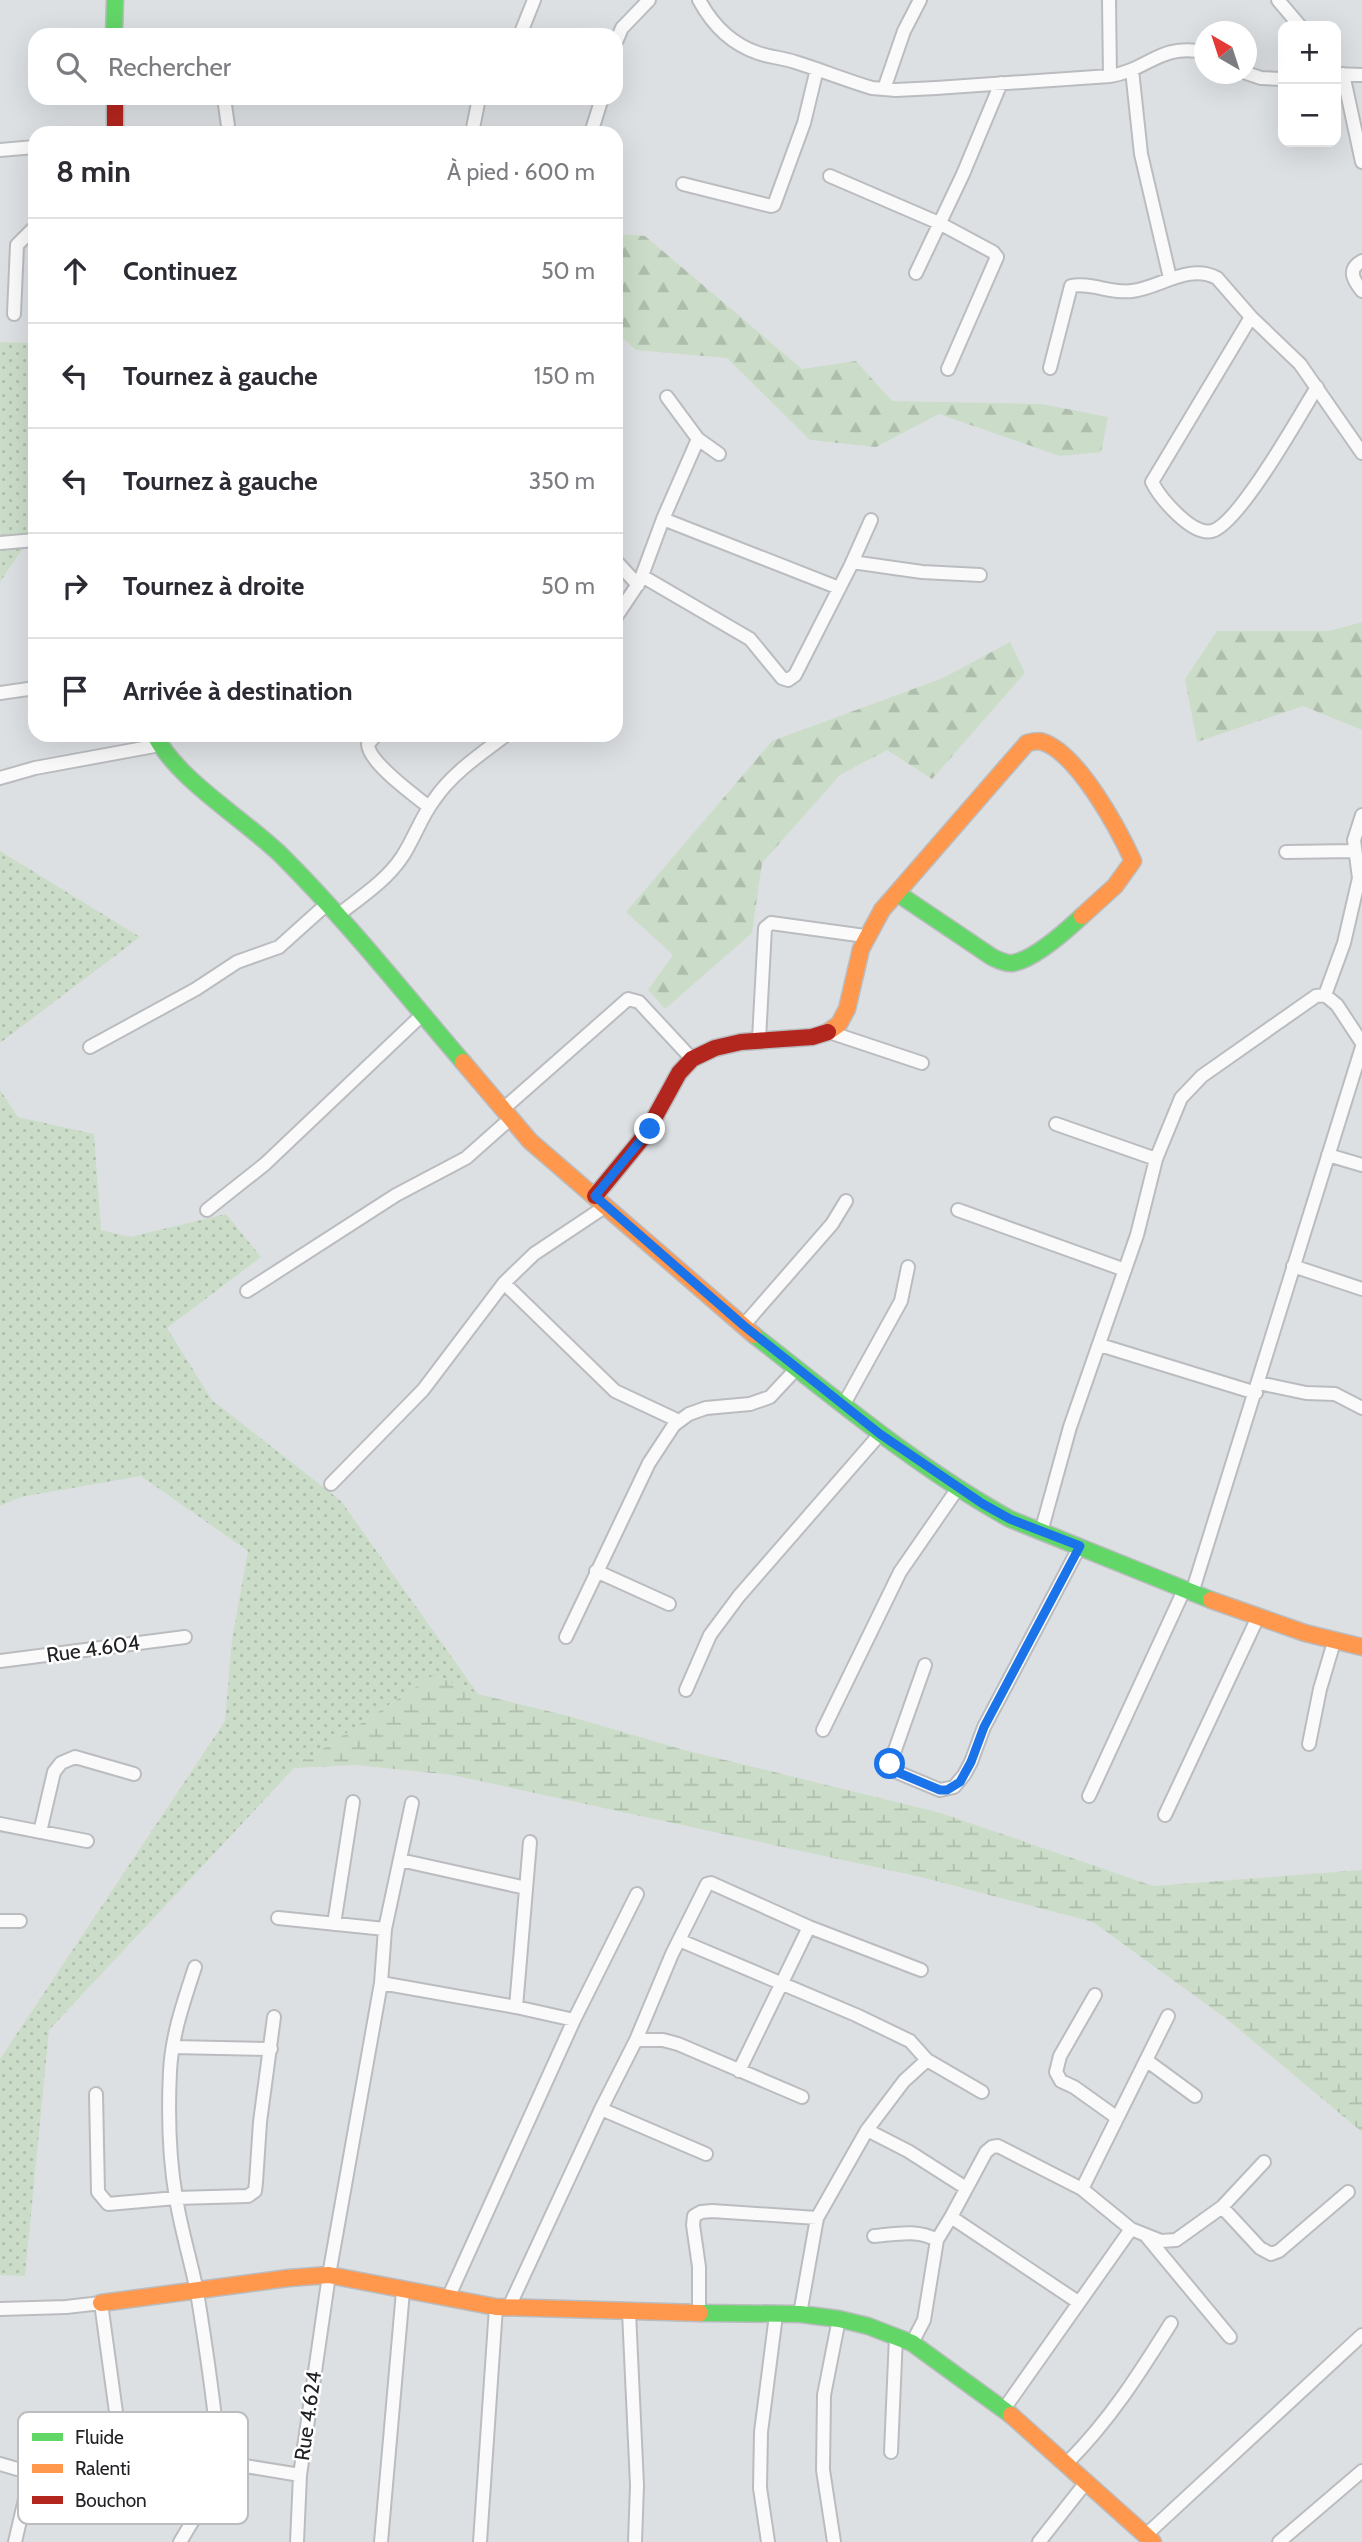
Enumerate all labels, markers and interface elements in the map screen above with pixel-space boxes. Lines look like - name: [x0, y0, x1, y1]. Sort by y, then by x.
- north arrow: [1194, 21, 1257, 84]
- map controls: [1278, 21, 1341, 147]
- button: +: [1278, 21, 1341, 84]
- search box: [28, 28, 623, 105]
- icon: search: [52, 48, 90, 86]
- text: Rechercher: [108, 51, 231, 83]
- button: −: [1278, 84, 1341, 147]
- text: 8 min: [56, 153, 131, 190]
- text: À pied · 600 m: [447, 158, 595, 186]
- icon: ahead: [56, 252, 94, 290]
- text: Continuez: [123, 255, 237, 287]
- text: 50 m: [541, 257, 595, 285]
- icon: left: [56, 357, 94, 395]
- text: Tournez à gauche: [123, 360, 318, 392]
- text: 150 m: [534, 362, 595, 390]
- icon: left: [56, 462, 94, 500]
- text: Tournez à gauche: [123, 465, 318, 497]
- text: 350 m: [529, 467, 595, 495]
- icon: right: [56, 567, 94, 605]
- text: Tournez à droite: [123, 570, 305, 602]
- text: 50 m: [541, 572, 595, 600]
- icon: arrive: [56, 672, 94, 710]
- text: Arrivée à destination: [123, 675, 353, 707]
- route end: [634, 1113, 665, 1144]
- street label: Rue 4.604: [45, 1630, 141, 1667]
- route start: [874, 1748, 905, 1779]
- street label: Rue 4.624: [289, 2370, 326, 2462]
- legend: [18, 2412, 248, 2524]
- text: Fluide: [75, 2426, 124, 2449]
- text: Ralenti: [75, 2457, 131, 2480]
- text: Bouchon: [75, 2489, 147, 2512]

